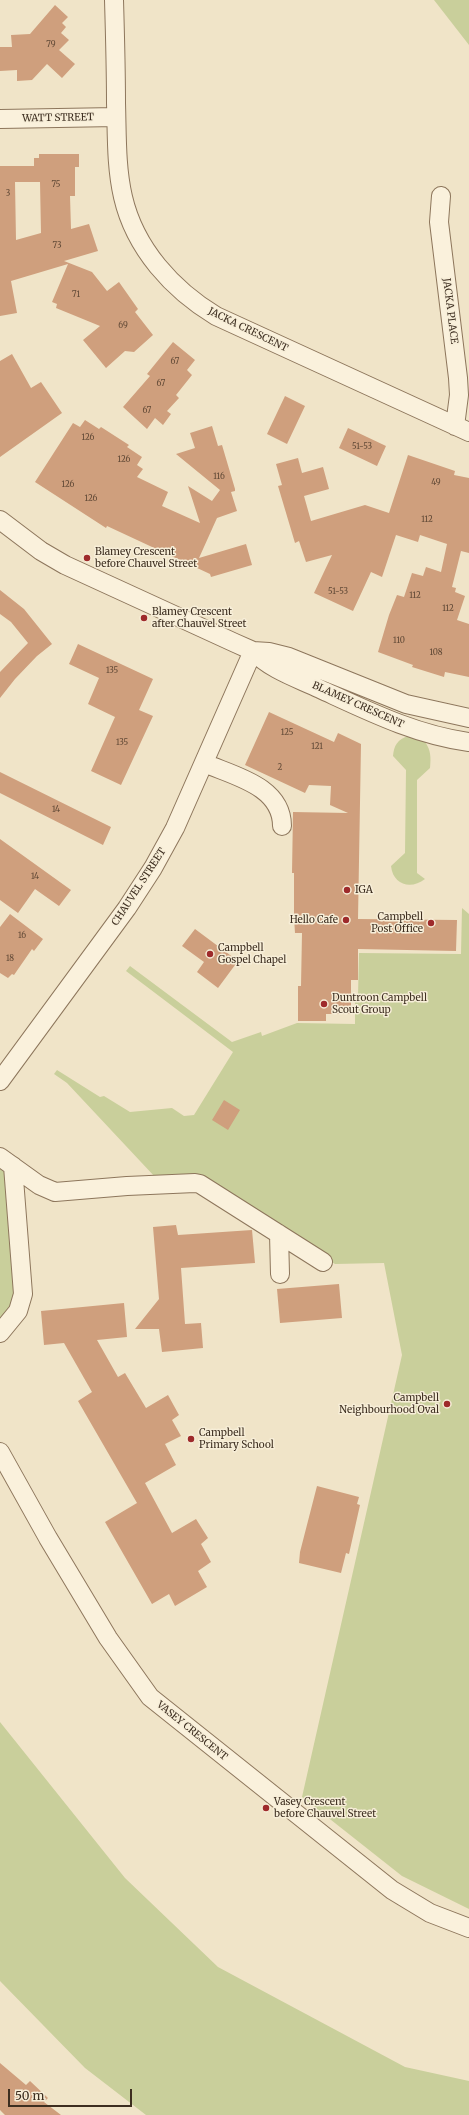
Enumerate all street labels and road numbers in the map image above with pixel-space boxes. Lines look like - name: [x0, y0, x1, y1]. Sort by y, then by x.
- street label: WATT STREET: [22, 111, 94, 125]
- street label: JACKA PLACE: [440, 277, 460, 345]
- street label: JACKA CRESCENT: [206, 305, 290, 355]
- street label: BLAMEY CRESCENT: [310, 679, 406, 731]
- street label: CHAUVEL STREET: [109, 846, 169, 928]
- street label: VASEY CRESCENT: [154, 1699, 230, 1763]

